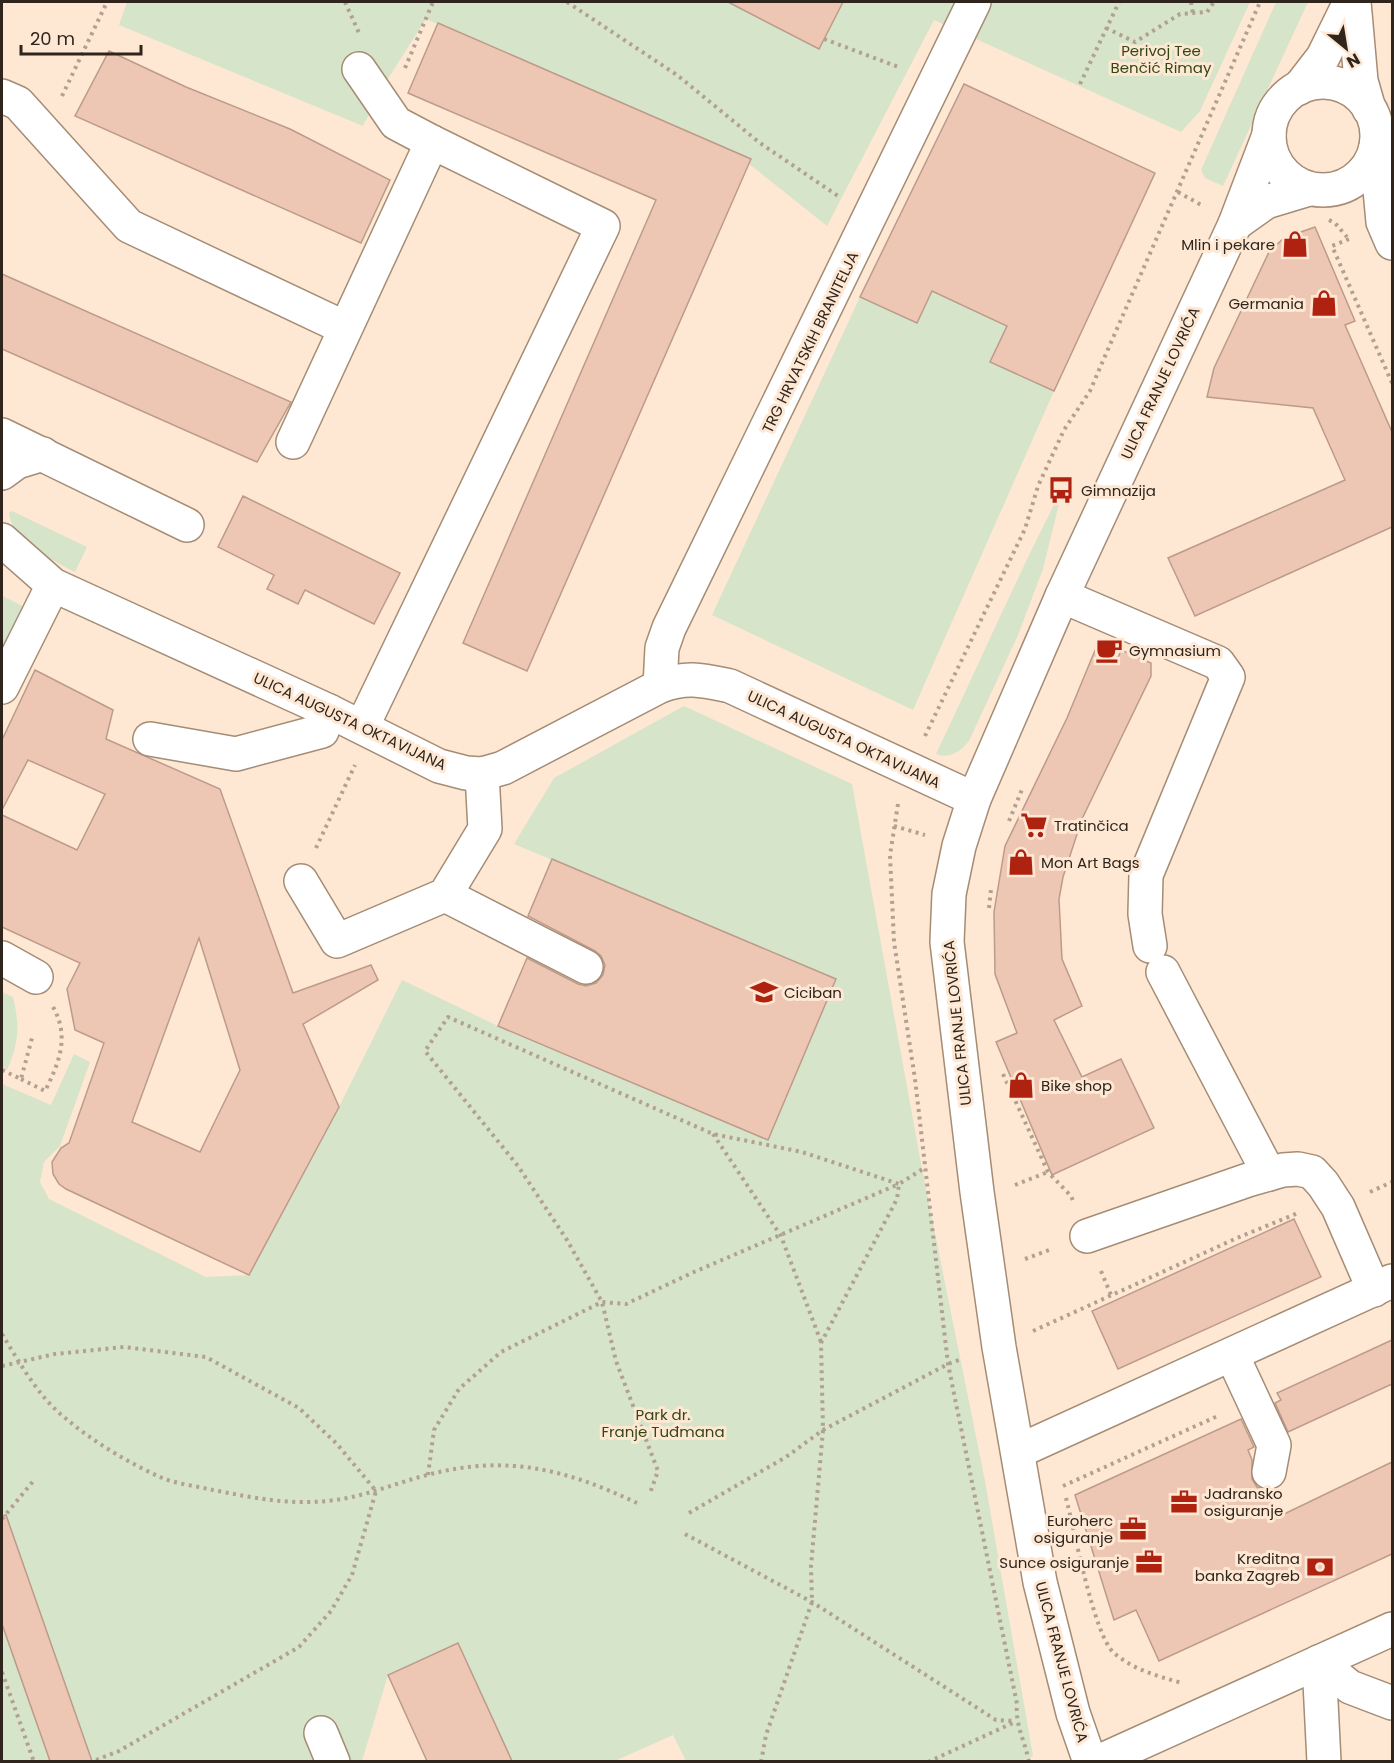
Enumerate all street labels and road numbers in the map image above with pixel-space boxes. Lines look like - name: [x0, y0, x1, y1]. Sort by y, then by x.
- street label: TRG HRVATSKIH BRANITELJA: [757, 248, 863, 436]
- street label: ULICA FRANJE LOVRIĆA: [1115, 303, 1205, 463]
- street label: ULICA AUGUSTA OKTAVIJANA: [250, 667, 450, 775]
- street label: ULICA AUGUSTA OKTAVIJANA: [744, 685, 944, 793]
- street label: ULICA FRANJE LOVRIĆA: [938, 939, 976, 1107]
- street label: ULICA FRANJE LOVRIĆA: [1030, 1579, 1094, 1745]

